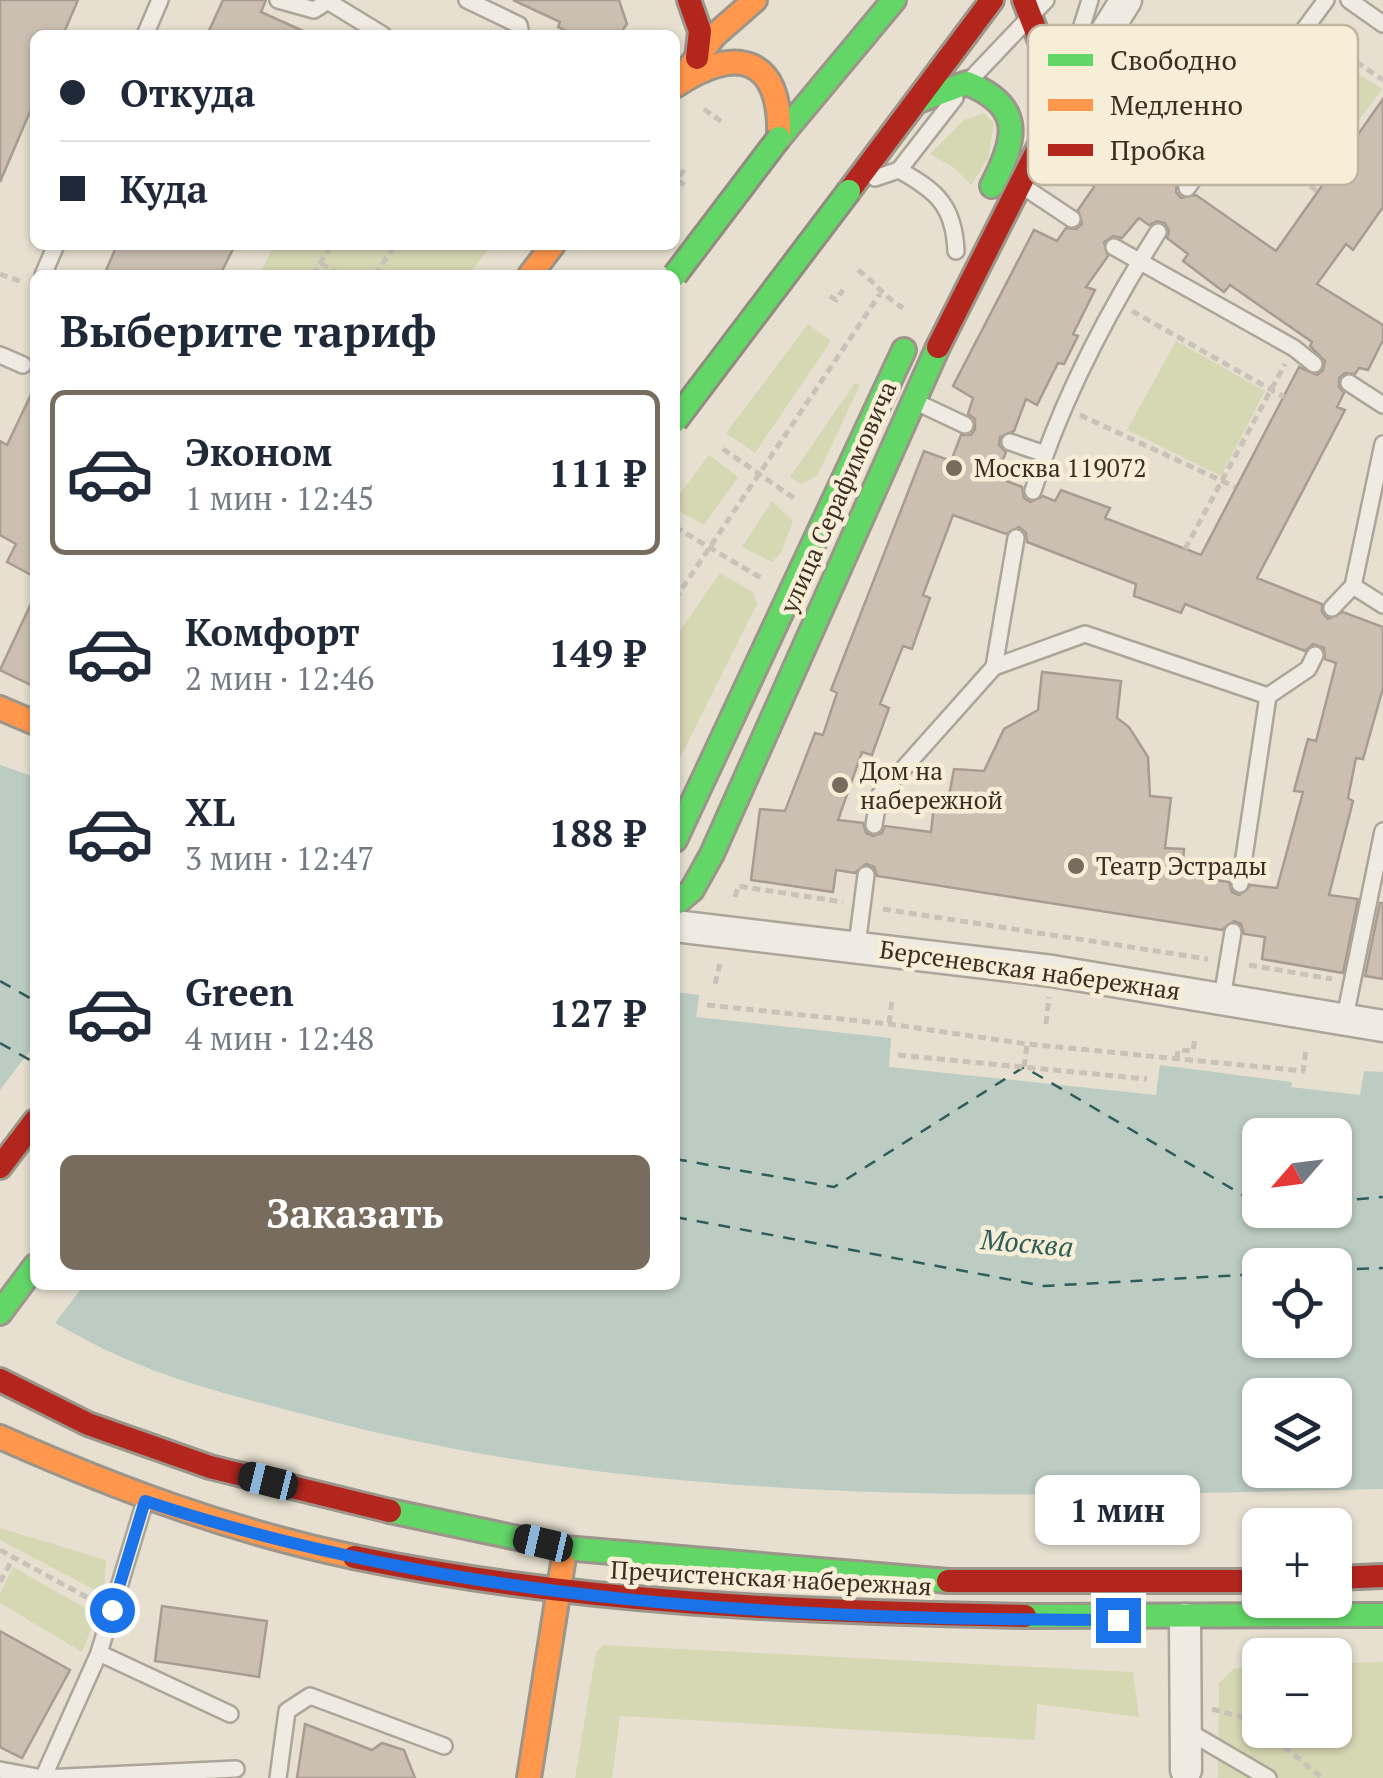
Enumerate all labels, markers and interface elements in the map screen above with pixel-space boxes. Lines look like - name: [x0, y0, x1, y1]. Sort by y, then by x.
- legend: [1028, 25, 1358, 185]
- text: Свободно: [1110, 41, 1237, 78]
- text: Откуда: [120, 68, 255, 118]
- text: Медленно: [1110, 86, 1243, 123]
- text: Пробка: [1110, 131, 1206, 168]
- text: Куда: [120, 164, 208, 214]
- text: Выберите тариф: [60, 300, 436, 360]
- street label: улица Серафимовича: [771, 375, 904, 619]
- text: Эконом: [185, 427, 332, 477]
- icon: car: [65, 428, 155, 518]
- text: 111 ₽: [549, 448, 645, 498]
- place label: Москва 119072: [974, 451, 1147, 484]
- marker: Москва 119072: [943, 457, 965, 479]
- text: 1 мин · 12:45: [185, 477, 374, 519]
- text: Комфорт: [185, 607, 360, 657]
- icon: car: [65, 608, 155, 698]
- text: 149 ₽: [549, 628, 645, 678]
- text: 2 мин · 12:46: [185, 657, 374, 699]
- place label: Дом на набережной: [860, 754, 1003, 816]
- marker: Дом на набережной: [829, 774, 851, 796]
- text: XL: [185, 787, 235, 837]
- icon: car: [65, 788, 155, 878]
- text: 188 ₽: [549, 808, 645, 858]
- text: 3 мин · 12:47: [185, 837, 374, 879]
- place label: Театр Эстрады: [1096, 849, 1267, 882]
- marker: Театр Эстрады: [1065, 855, 1087, 877]
- street label: Берсеневская набережная: [878, 932, 1183, 1007]
- text: Green: [185, 967, 294, 1017]
- icon: car: [65, 968, 155, 1058]
- text: 127 ₽: [549, 988, 645, 1038]
- text: 4 мин · 12:48: [185, 1017, 374, 1059]
- north arrow: [1242, 1118, 1352, 1228]
- map controls: [1242, 1118, 1352, 1748]
- button: Заказать: [60, 1155, 650, 1270]
- water label: Москва: [978, 1220, 1075, 1265]
- button: locate: [1242, 1248, 1352, 1358]
- button: layers: [1242, 1378, 1352, 1488]
- car: [235, 1459, 301, 1503]
- callout: 1 мин: [1036, 1475, 1200, 1545]
- text: 1 мин: [1070, 1489, 1165, 1531]
- button: +: [1242, 1508, 1352, 1618]
- car: [510, 1522, 576, 1564]
- street label: Пречистенская набережная: [610, 1553, 932, 1602]
- route start: [90, 1588, 135, 1633]
- route end: [1096, 1598, 1141, 1643]
- button: −: [1242, 1638, 1352, 1748]

